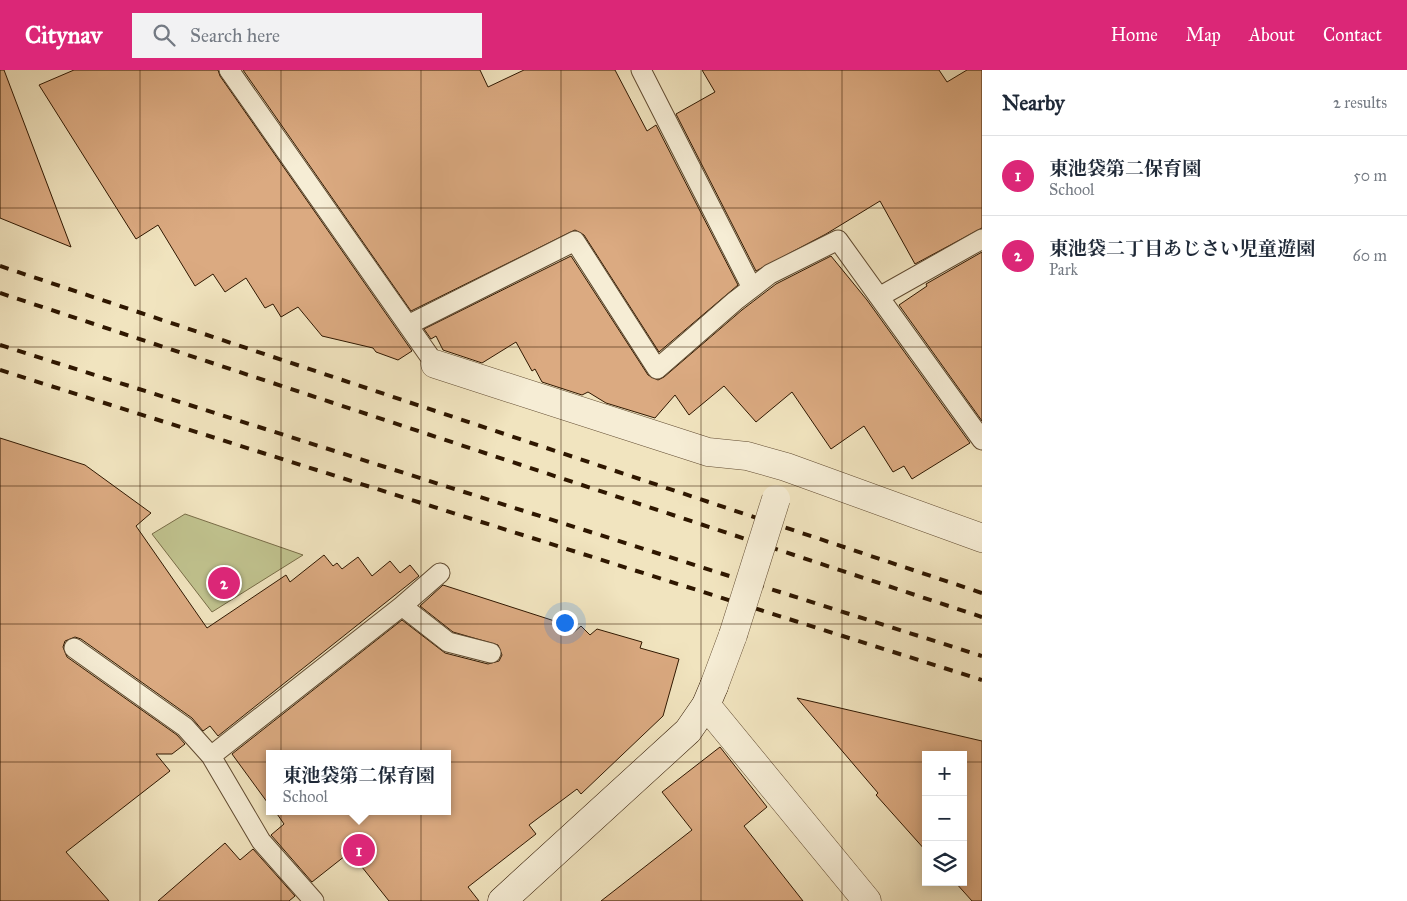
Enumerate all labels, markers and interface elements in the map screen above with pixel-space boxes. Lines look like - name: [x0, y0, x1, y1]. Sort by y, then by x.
- search box: [132, 13, 482, 58]
- text: Citynav: [25, 20, 102, 50]
- icon: search: [150, 21, 178, 49]
- text: Search here: [190, 24, 280, 47]
- text: Home: [1111, 24, 1158, 46]
- text: Map: [1186, 24, 1221, 46]
- text: About: [1249, 24, 1295, 46]
- text: Contact: [1323, 24, 1382, 46]
- text: Nearby: [1002, 90, 1065, 116]
- text: 2 results: [1333, 93, 1387, 112]
- text: 東池袋第二保育園: [1049, 157, 1201, 180]
- text: 1: [1015, 166, 1021, 185]
- text: 50 m: [1353, 166, 1387, 185]
- text: School: [1049, 180, 1094, 199]
- text: 東池袋二丁目あじさい児童遊園: [1049, 237, 1315, 260]
- text: 2: [1014, 246, 1022, 265]
- text: 60 m: [1353, 246, 1387, 265]
- text: Park: [1049, 260, 1078, 279]
- pin: 2: [208, 564, 240, 602]
- your location: [552, 610, 578, 636]
- popup: [266, 750, 451, 815]
- map controls: [922, 751, 967, 886]
- button: +: [922, 751, 967, 796]
- text: 東池袋第二保育園: [282, 764, 435, 787]
- text: School: [282, 787, 328, 806]
- button: −: [922, 796, 967, 841]
- pin: 1: [343, 831, 375, 869]
- button: layers: [922, 841, 967, 886]

